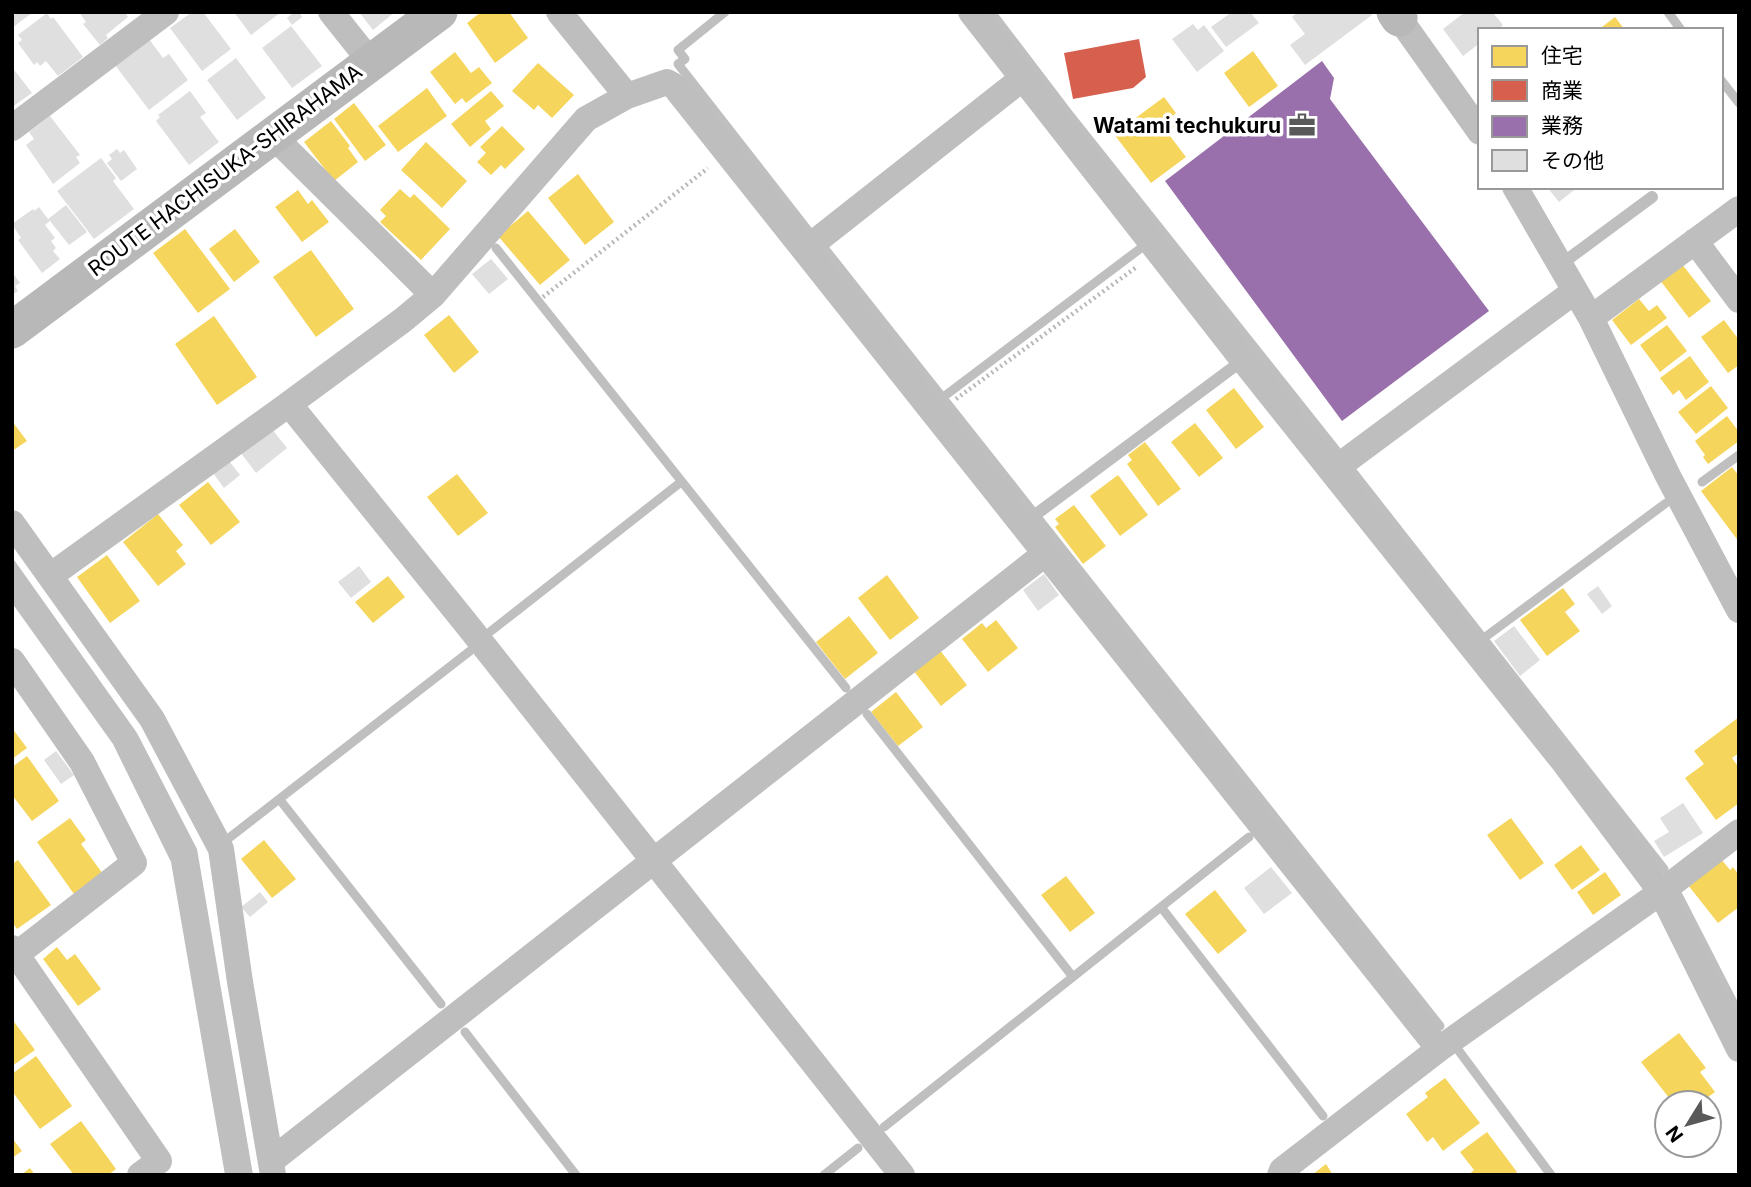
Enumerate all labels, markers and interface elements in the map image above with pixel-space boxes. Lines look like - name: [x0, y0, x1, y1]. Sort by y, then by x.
- legend: [1478, 28, 1723, 189]
- text: 住宅: [1541, 43, 1583, 68]
- street label: ROUTE HACHISUKA-SHIRAHAMA: [83, 59, 367, 281]
- text: 商業: [1541, 78, 1583, 103]
- office icon: Watami techukuru: [1287, 110, 1317, 140]
- place label: Watami techukuru: [1093, 113, 1281, 138]
- text: 業務: [1541, 113, 1583, 138]
- text: その他: [1541, 148, 1604, 173]
- north arrow: [1653, 1089, 1723, 1159]
- text: N: [1661, 1121, 1688, 1147]

